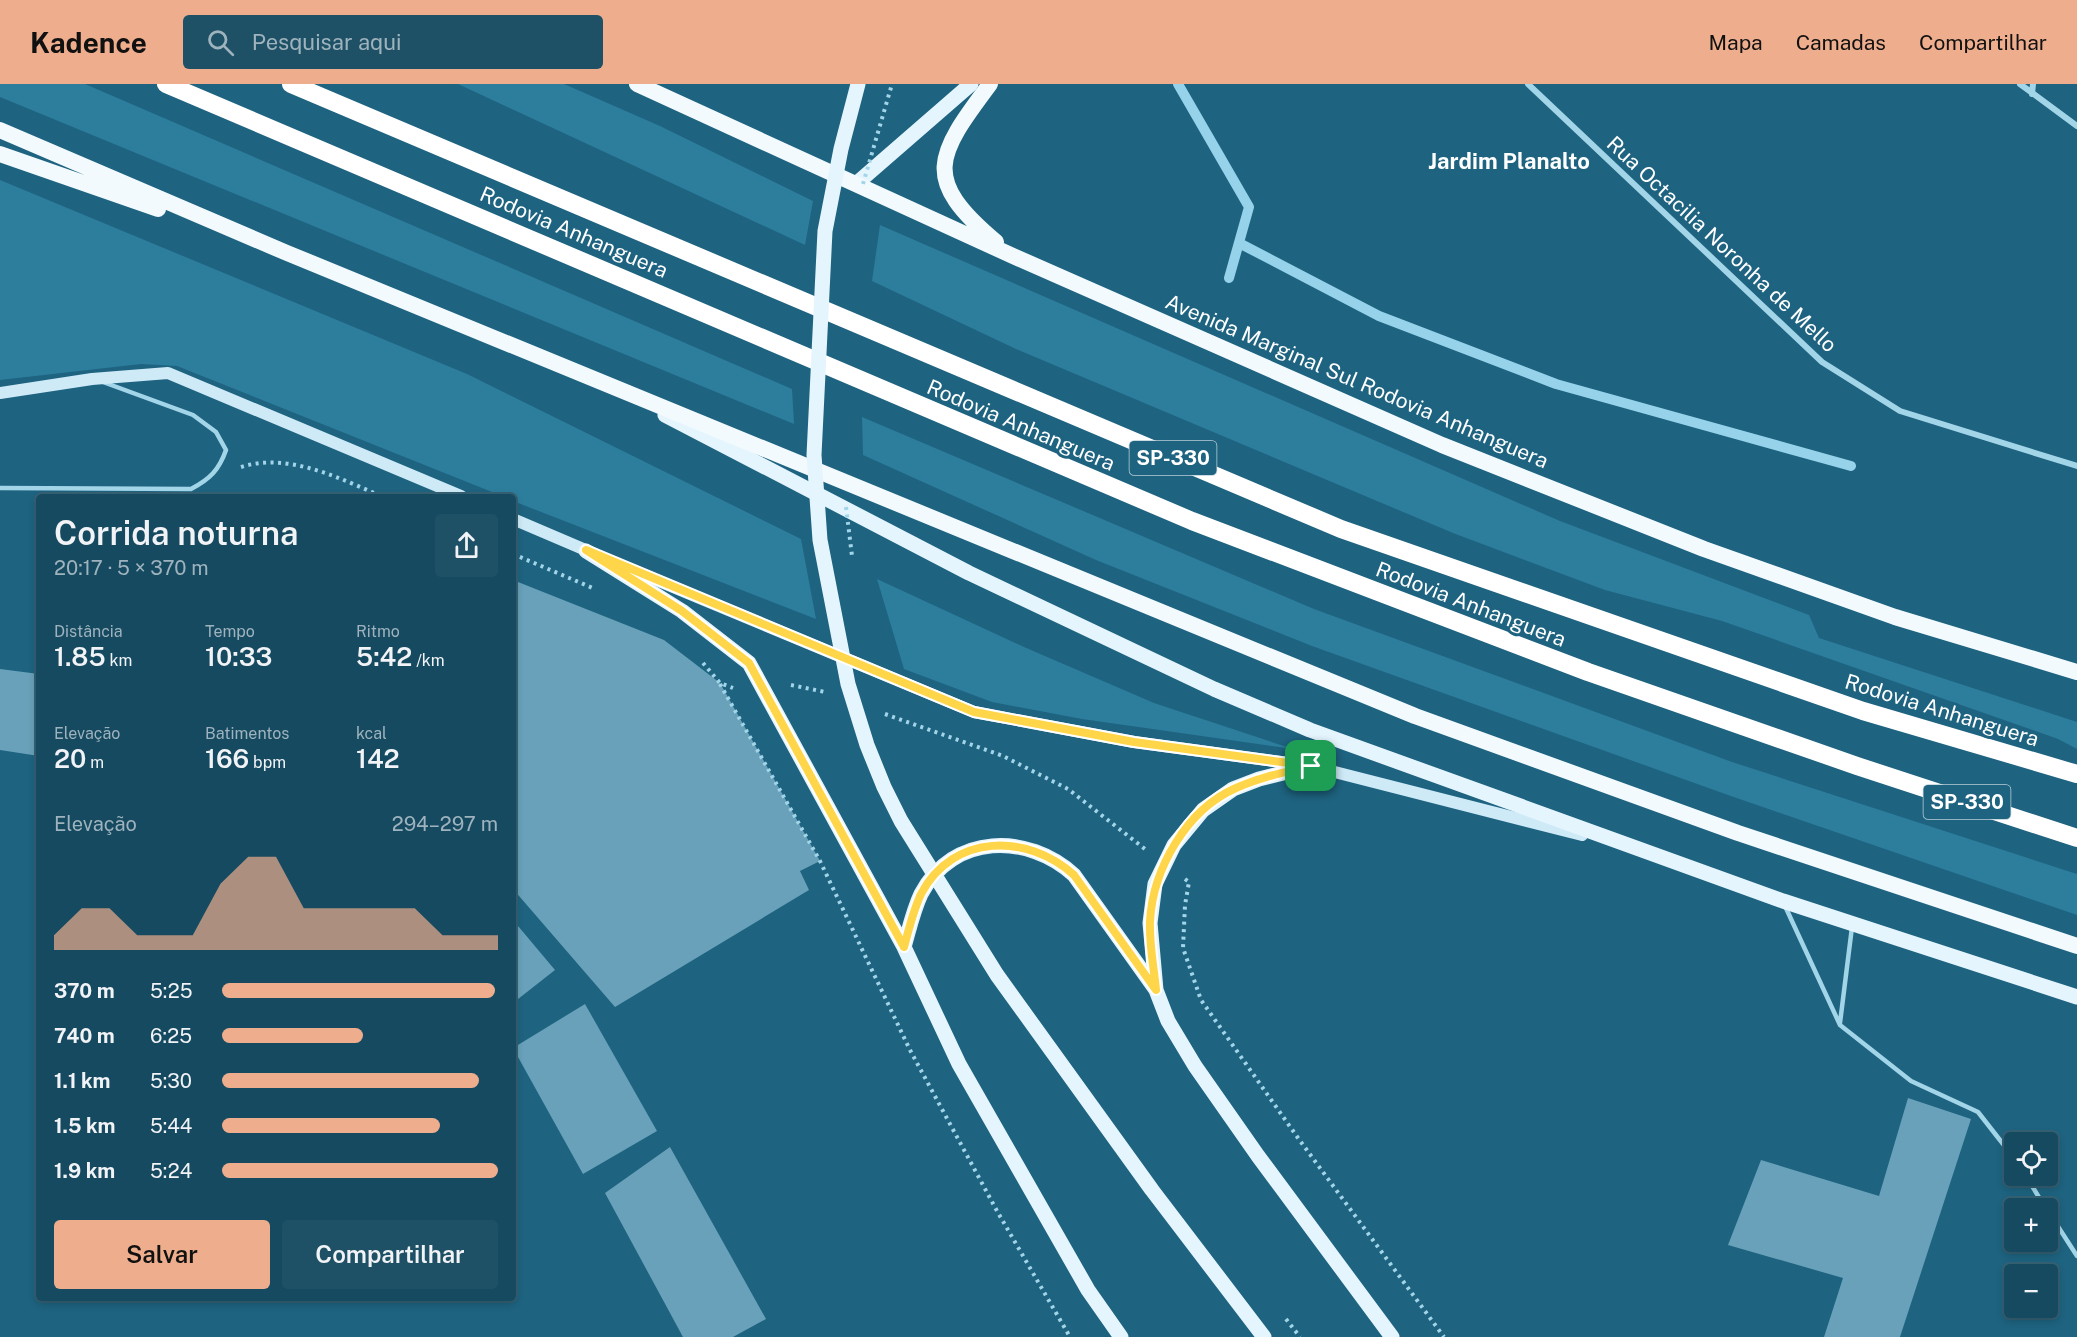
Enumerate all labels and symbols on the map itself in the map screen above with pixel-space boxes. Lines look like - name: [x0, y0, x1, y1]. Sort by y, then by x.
- street label: Rua Octacilia Noronha de Mello: [1602, 131, 1842, 357]
- district label: Jardim Planalto: [1428, 148, 1590, 174]
- street label: Rodovia Anhanguera: [476, 181, 672, 283]
- street label: Avenida Marginal Sul Rodovia Anhanguera: [1162, 289, 1552, 473]
- street label: Rodovia Anhanguera: [923, 374, 1119, 476]
- road number: SP-330: [1130, 441, 1216, 475]
- street label: Rodovia Anhanguera: [1372, 556, 1570, 652]
- street label: Rodovia Anhanguera: [1842, 669, 2042, 751]
- pin: [1285, 740, 1336, 791]
- road number: SP-330: [1924, 785, 2010, 819]

